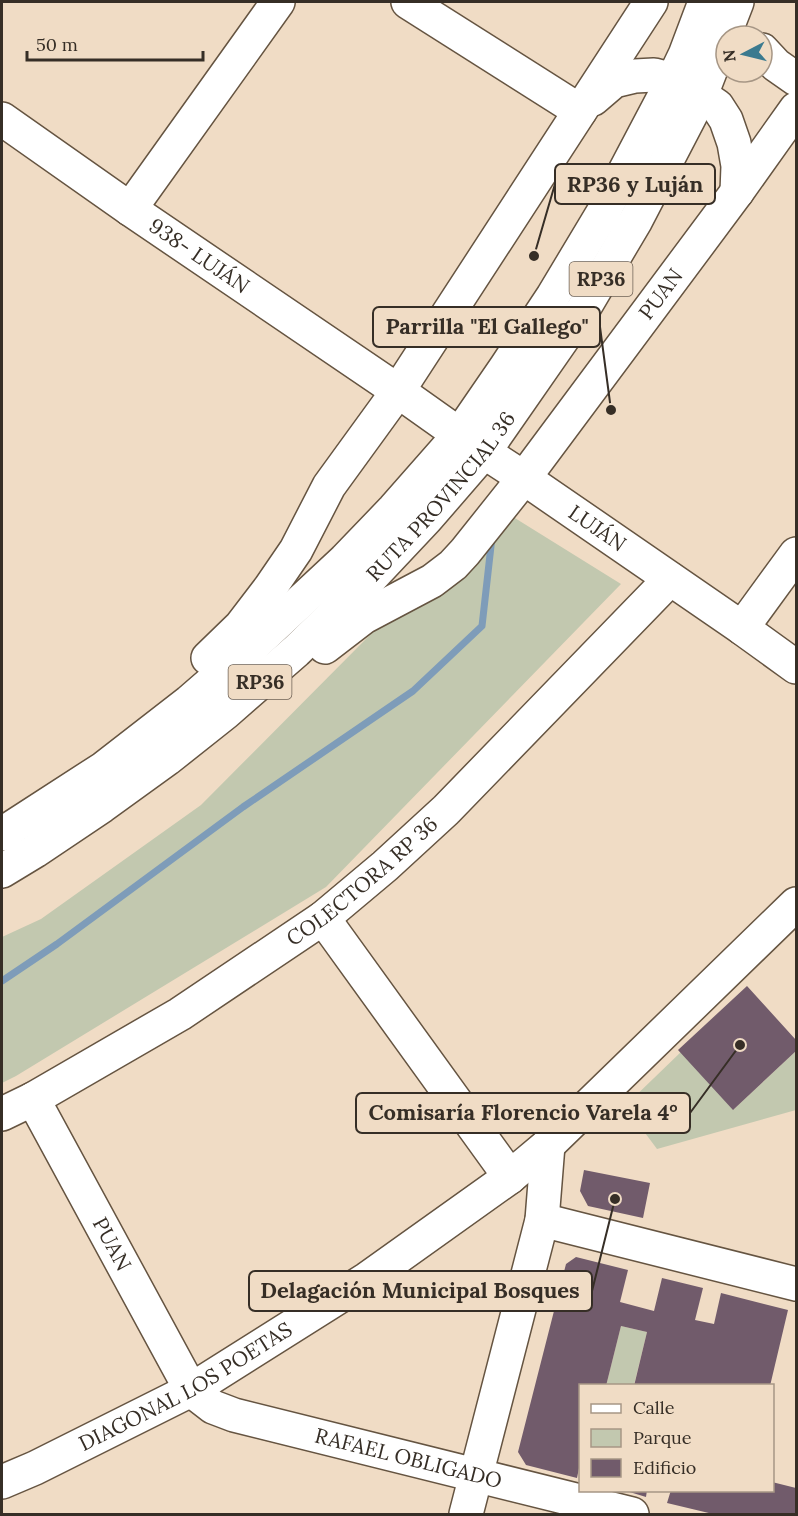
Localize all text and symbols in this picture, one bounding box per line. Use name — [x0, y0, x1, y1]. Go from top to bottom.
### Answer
scale bar — [27, 24, 202, 62]
north arrow — [714, 24, 774, 84]
text: 50 m — [36, 33, 78, 56]
text: N — [718, 48, 740, 63]
callout: RP36 y Luján — [555, 164, 715, 204]
text: RP36 y Luján — [567, 170, 703, 198]
street label: 938- LUJÁN — [144, 212, 255, 299]
road number: RP36 — [570, 262, 632, 296]
street label: PUAN — [633, 263, 688, 325]
callout: Parrilla "El Gallego" — [373, 307, 600, 347]
text: Parrilla "El Gallego" — [385, 312, 589, 340]
street label: RUTA PROVINCIAL 36 — [360, 406, 521, 587]
street label: LUJÁN — [563, 499, 632, 557]
road number: RP36 — [228, 665, 292, 699]
street label: COLECTORA RP 36 — [281, 810, 443, 952]
callout: Comisaría Florencio Varela 4° — [356, 1093, 690, 1133]
text: Comisaría Florencio Varela 4° — [368, 1098, 678, 1126]
street label: PUAN — [87, 1212, 138, 1275]
callout: Delagación Municipal Bosques — [249, 1271, 592, 1311]
text: Delagación Municipal Bosques — [260, 1276, 580, 1304]
street label: DIAGONAL LOS POETAS — [74, 1316, 297, 1457]
legend — [579, 1384, 774, 1492]
text: Calle — [633, 1396, 675, 1419]
street label: RAFAEL OBLIGADO — [312, 1422, 505, 1494]
text: Parque — [633, 1426, 692, 1449]
text: Edificio — [633, 1456, 696, 1479]

